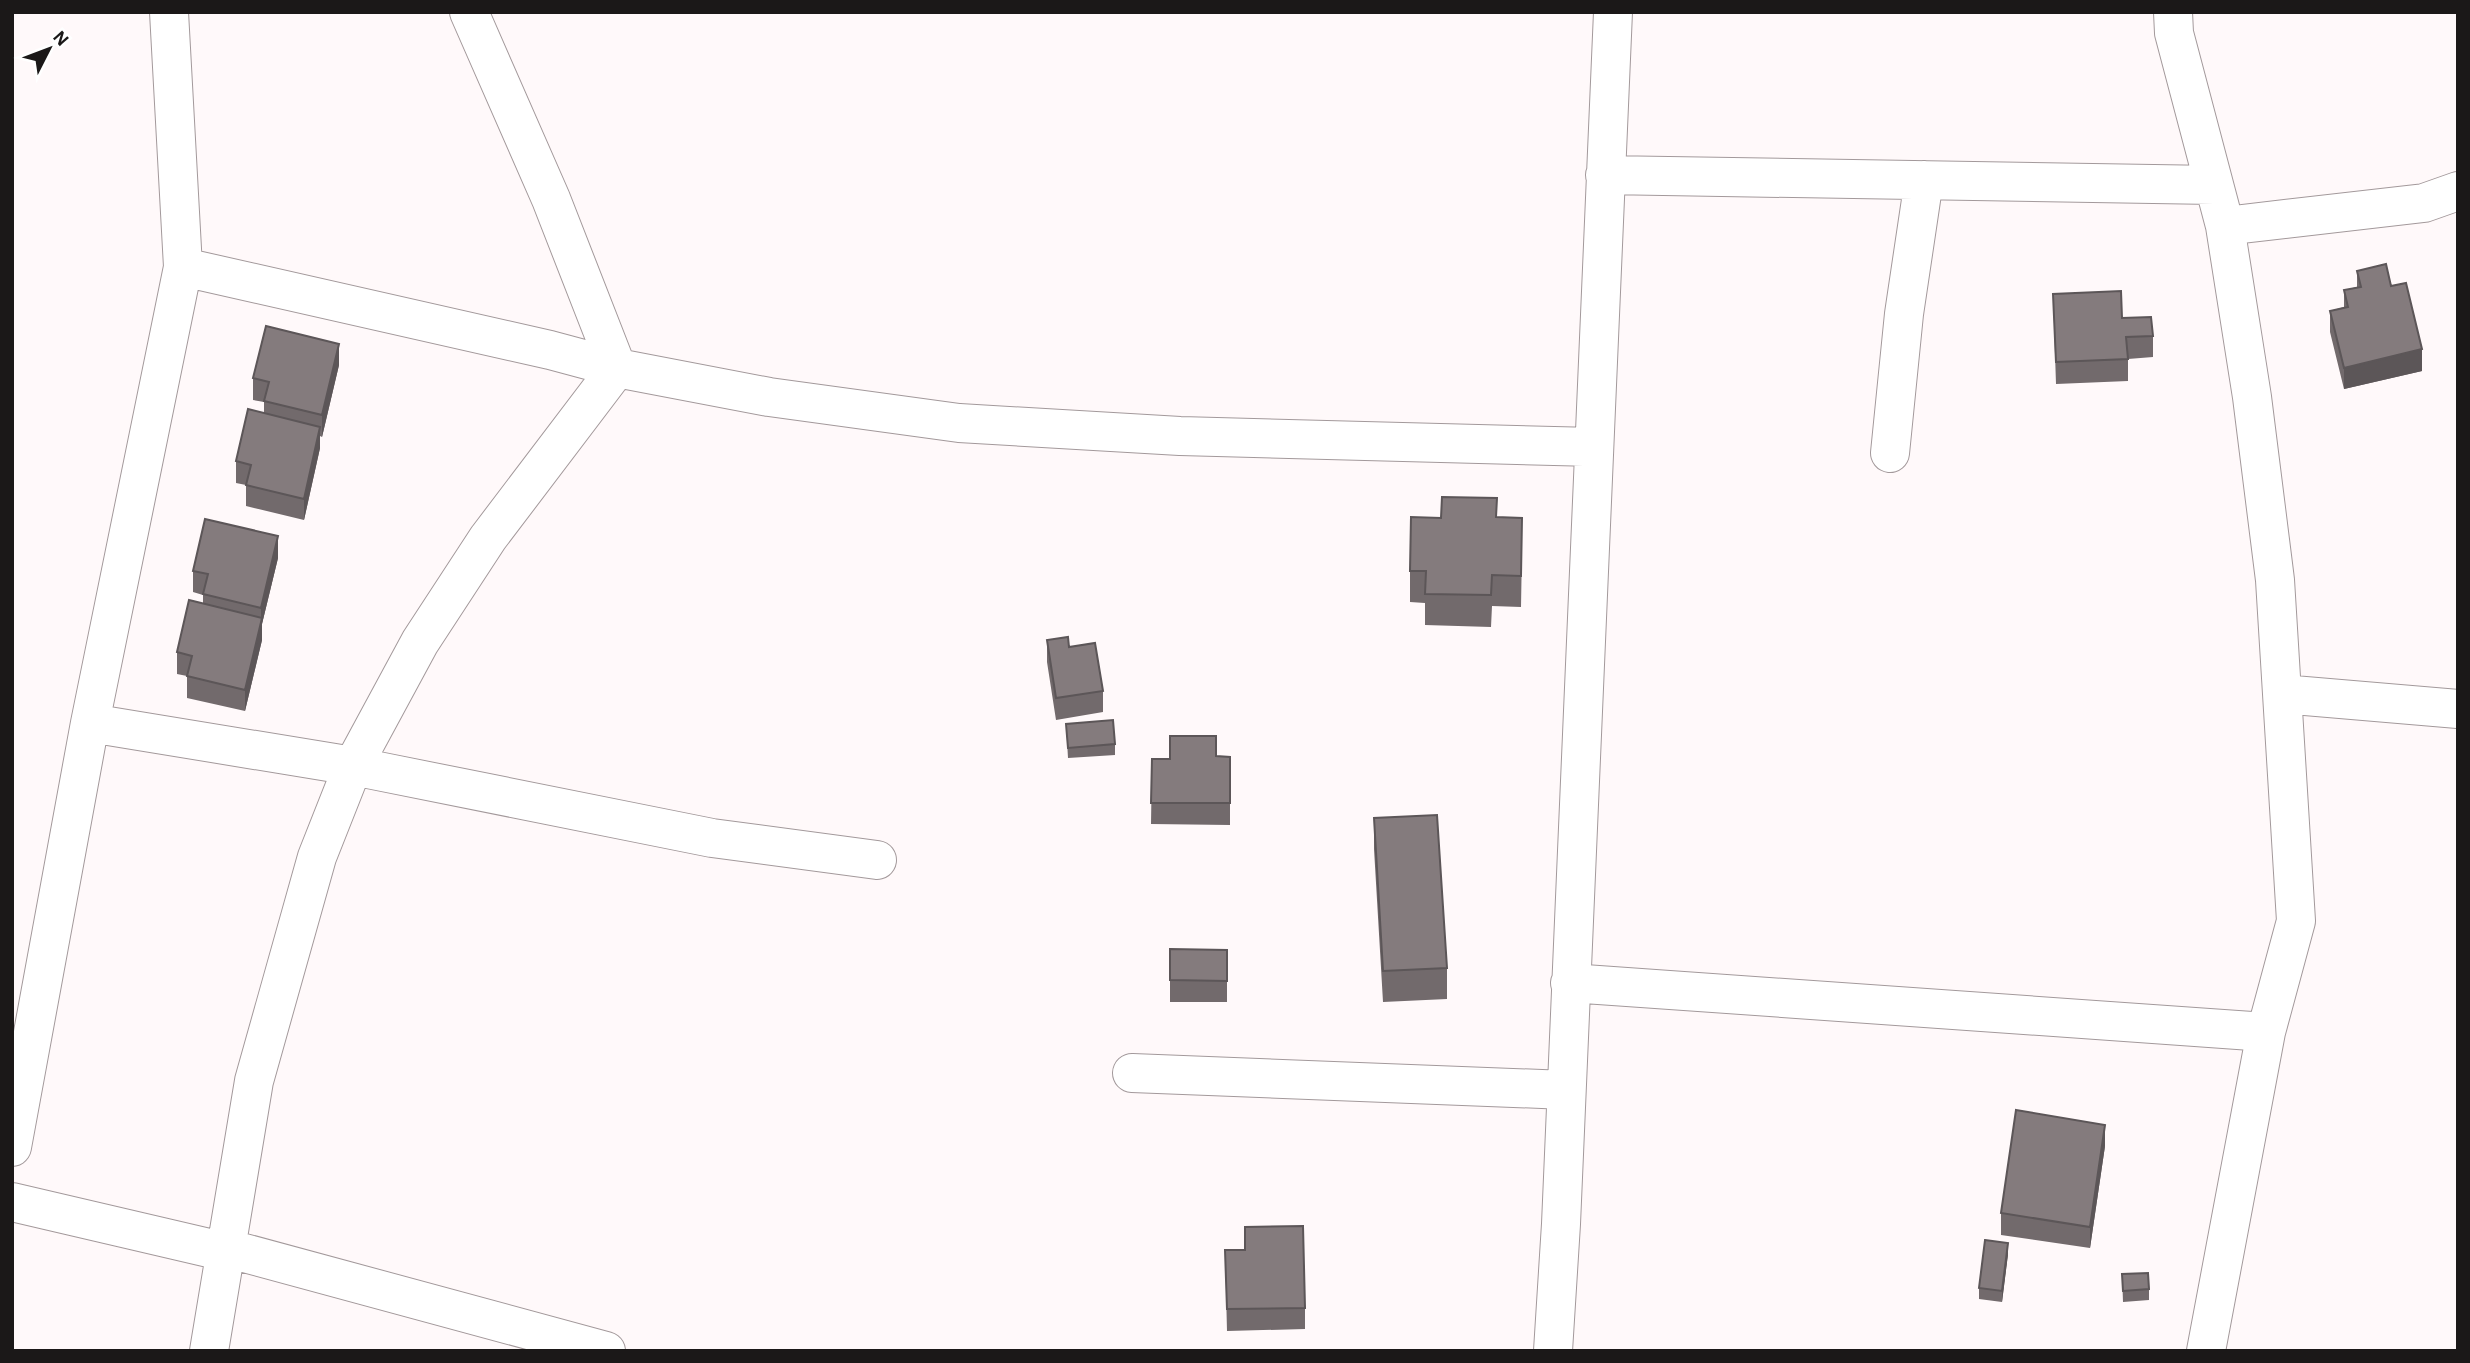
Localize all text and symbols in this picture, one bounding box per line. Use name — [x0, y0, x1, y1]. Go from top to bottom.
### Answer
north arrow — [14, 14, 84, 84]
text: N — [49, 27, 72, 50]

